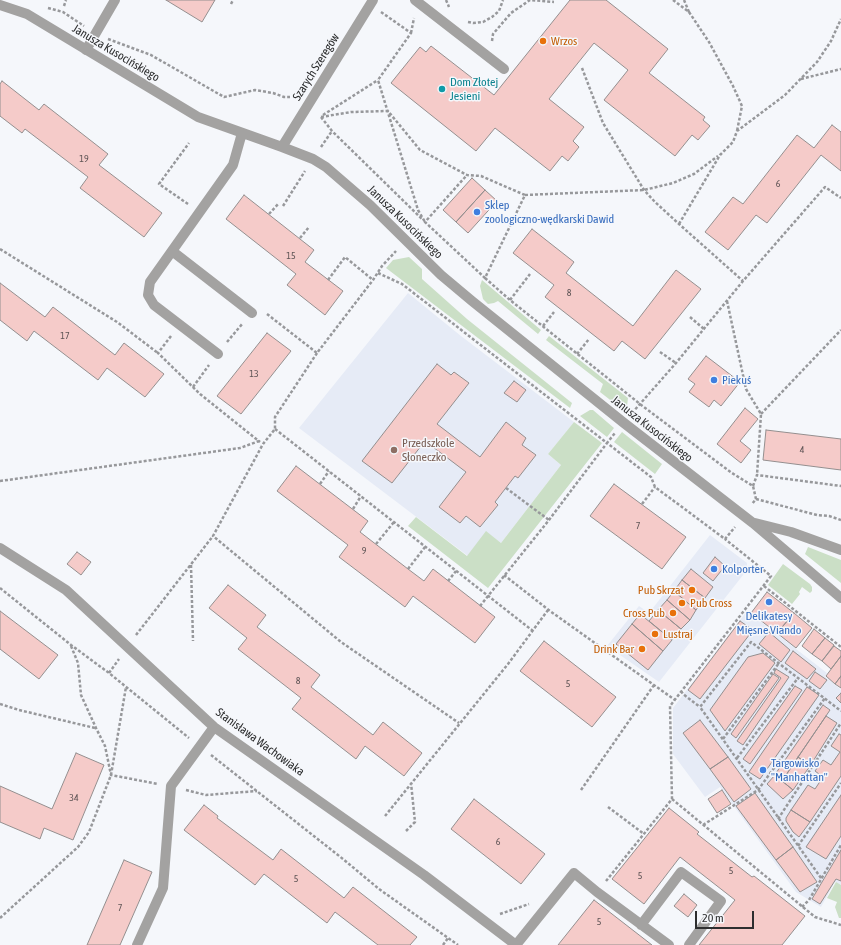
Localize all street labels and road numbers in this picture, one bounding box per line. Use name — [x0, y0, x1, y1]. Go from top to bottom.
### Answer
street label: Janusza Kusocińskiego — [70, 21, 162, 85]
street label: Szarych Szeregów — [290, 31, 342, 103]
street label: Janusza Kusocińskiego — [364, 182, 446, 262]
street label: Janusza Kusocińskiego — [608, 393, 696, 465]
street label: Stanisława Wachowiaka — [213, 705, 307, 779]

